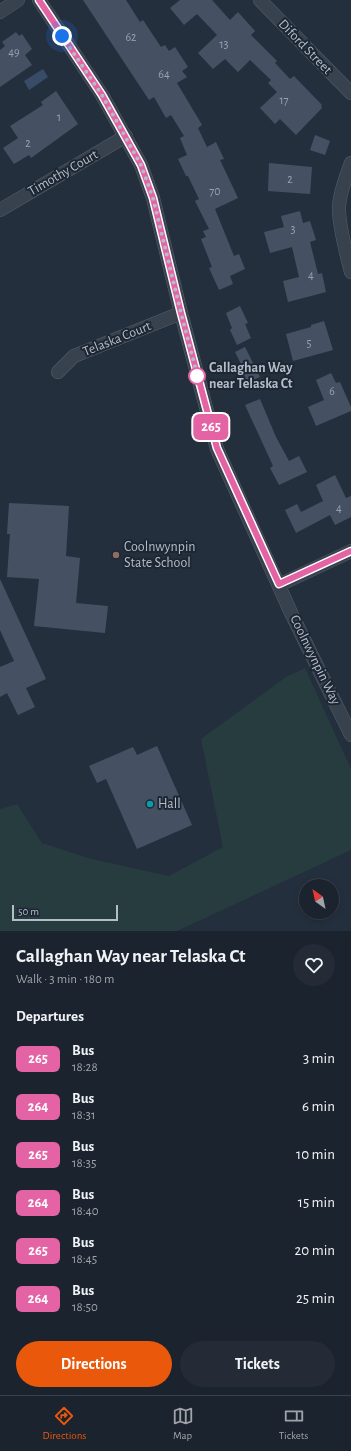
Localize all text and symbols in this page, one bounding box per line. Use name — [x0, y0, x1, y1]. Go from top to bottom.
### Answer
street label: Diford Street — [276, 17, 335, 77]
your location — [52, 26, 72, 46]
house number: 62 — [125, 31, 137, 43]
house number: 13 — [219, 38, 229, 50]
house number: 49 — [8, 46, 20, 58]
house number: 64 — [158, 68, 170, 80]
house number: 17 — [279, 94, 289, 106]
house number: 1 — [57, 111, 61, 123]
house number: 2 — [25, 137, 31, 149]
street label: Timothy Court — [26, 147, 101, 199]
house number: 2 — [287, 173, 293, 185]
house number: 70 — [209, 185, 221, 197]
house number: 3 — [291, 223, 296, 235]
house number: 4 — [308, 269, 314, 281]
street label: Telaska Court — [81, 319, 154, 359]
house number: 5 — [306, 337, 312, 349]
place label: Callaghan Way near Telaska Ct — [209, 361, 293, 391]
marker: Callaghan Way near Telaska Ct — [188, 367, 206, 385]
house number: 6 — [329, 385, 335, 397]
line badge: 265 — [188, 414, 234, 440]
text: 265 — [201, 420, 221, 434]
house number: 4 — [336, 502, 342, 514]
place label: Coolnwynpin State School — [124, 540, 196, 570]
marker: Coolnwynpin State School — [111, 550, 121, 560]
street label: Coolnwynpin Way — [287, 613, 343, 707]
place label: Hall — [158, 797, 181, 811]
marker: Hall — [145, 799, 155, 809]
north arrow — [299, 879, 339, 919]
map controls — [299, 879, 339, 919]
scale bar — [12, 903, 118, 922]
text: 50 m — [18, 906, 39, 917]
button: heart — [293, 944, 335, 986]
text: Callaghan Way near Telaska Ct — [16, 947, 245, 966]
text: Walk · 3 min · 180 m — [16, 973, 114, 986]
text: Departures — [16, 1009, 84, 1024]
text: Bus — [72, 1043, 94, 1058]
text: 3 min — [303, 1051, 335, 1066]
text: 265 — [28, 1052, 48, 1066]
text: 18:28 — [72, 1061, 98, 1074]
text: Bus — [72, 1091, 94, 1106]
text: 6 min — [302, 1099, 335, 1114]
text: 264 — [28, 1100, 48, 1114]
text: 18:31 — [72, 1109, 95, 1122]
text: Bus — [72, 1139, 94, 1154]
text: 10 min — [296, 1147, 335, 1162]
text: 265 — [28, 1148, 48, 1162]
text: 18:35 — [72, 1157, 96, 1170]
text: Bus — [72, 1187, 94, 1202]
text: 15 min — [298, 1195, 335, 1210]
text: 264 — [28, 1196, 48, 1210]
text: 18:40 — [72, 1205, 99, 1218]
text: Bus — [72, 1235, 94, 1250]
text: 20 min — [294, 1243, 335, 1258]
text: 265 — [28, 1244, 48, 1258]
text: 18:45 — [72, 1253, 97, 1266]
text: Bus — [72, 1283, 94, 1298]
text: 25 min — [296, 1291, 335, 1306]
text: 264 — [28, 1292, 48, 1306]
text: 18:50 — [72, 1301, 98, 1314]
button: Directions — [16, 1341, 172, 1387]
button: Tickets — [180, 1341, 335, 1387]
tab: Directions — [43, 1405, 86, 1442]
tab: Map — [172, 1405, 194, 1442]
tab: Tickets — [279, 1405, 308, 1442]

